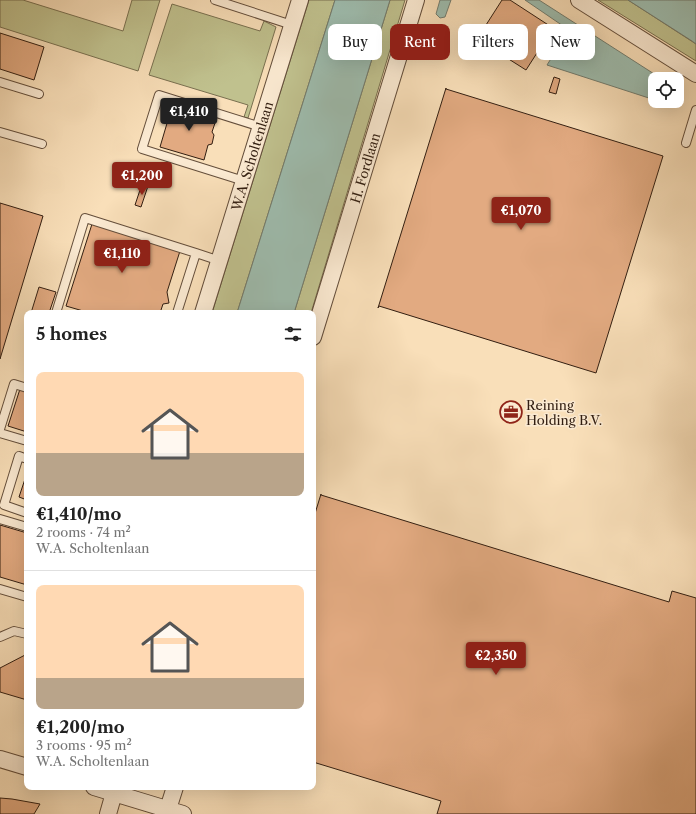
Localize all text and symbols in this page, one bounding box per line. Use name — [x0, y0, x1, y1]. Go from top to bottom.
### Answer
chip: Buy — [328, 24, 382, 60]
chip: Rent — [390, 24, 450, 60]
chip: Filters — [458, 24, 528, 60]
chip: New — [536, 24, 595, 60]
map controls — [648, 72, 684, 108]
button: locate — [648, 72, 684, 108]
pin: €1,410 — [156, 98, 222, 132]
street label: W.A. Scholtenlaan — [227, 99, 276, 214]
text: €1,410 — [169, 103, 209, 119]
street label: H. Fordlaan — [347, 131, 383, 205]
pin: €1,200 — [109, 162, 175, 196]
text: €1,200 — [121, 167, 163, 183]
pin: €1,070 — [488, 197, 554, 231]
text: €1,070 — [501, 202, 541, 218]
pin: €1,110 — [89, 240, 155, 274]
text: €1,110 — [103, 245, 141, 261]
icon: filters — [282, 323, 304, 345]
text: 5 homes — [36, 324, 107, 344]
place label: Reining Holding B.V. — [526, 397, 602, 428]
icon: home — [134, 398, 206, 470]
office icon: Reining Holding B.V. — [498, 399, 524, 425]
text: €1,410/mo — [36, 504, 121, 524]
text: 2 rooms · 74 m² — [36, 524, 131, 540]
text: W.A. Scholtenlaan — [36, 540, 149, 556]
icon: home — [134, 611, 206, 683]
pin: €2,350 — [463, 642, 529, 676]
text: €2,350 — [475, 647, 517, 663]
text: €1,200/mo — [36, 717, 125, 737]
text: 3 rooms · 95 m² — [36, 737, 132, 753]
text: W.A. Scholtenlaan — [36, 753, 149, 769]

